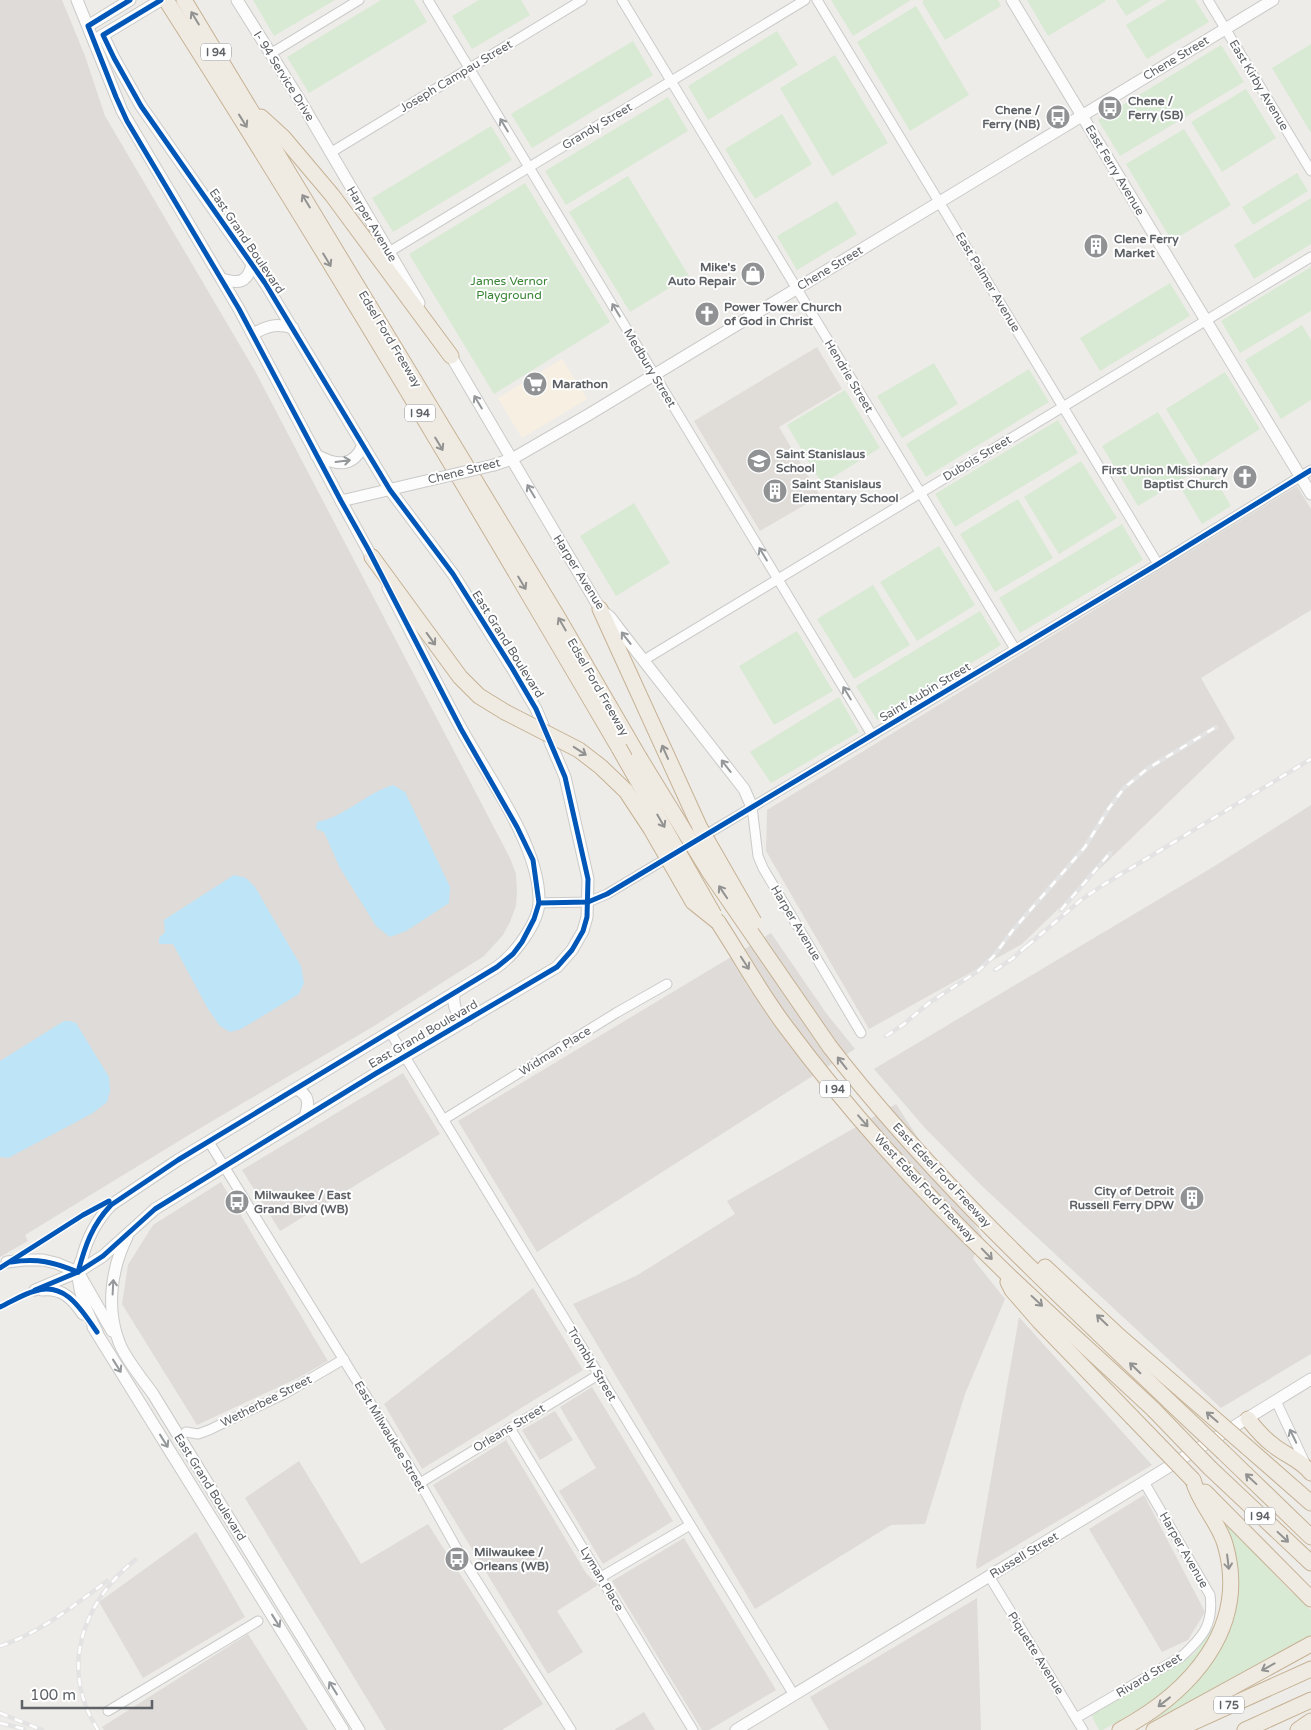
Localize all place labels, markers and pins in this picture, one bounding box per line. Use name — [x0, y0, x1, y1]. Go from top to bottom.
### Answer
place label: Chene / Ferry (SB) — [1128, 94, 1184, 123]
bus stop icon: Chene / Ferry (SB) — [1097, 95, 1123, 121]
place label: Chene / Ferry (NB) — [982, 103, 1040, 132]
bus stop icon: Chene / Ferry (NB) — [1045, 104, 1071, 130]
place label: Clene Ferry Market — [1114, 232, 1179, 260]
building icon: Clene Ferry Market — [1083, 233, 1109, 259]
place label: Mike's Auto Repair — [668, 260, 736, 289]
shop icon: Mike's Auto Repair — [740, 261, 766, 287]
place label: Power Tower Church of God in Christ — [724, 300, 842, 328]
church icon: Power Tower Church of God in Christ — [694, 301, 720, 327]
supermarket icon: Marathon — [522, 371, 548, 397]
place label: Marathon — [552, 377, 608, 391]
place label: Saint Stanislaus School — [776, 447, 865, 475]
school or university icon: Saint Stanislaus School — [746, 448, 772, 474]
place label: First Union Missionary Baptist Church — [1102, 463, 1229, 492]
church icon: First Union Missionary Baptist Church — [1232, 464, 1258, 490]
place label: Saint Stanislaus Elementary School — [792, 477, 899, 506]
building icon: Saint Stanislaus Elementary School — [762, 478, 788, 504]
place label: City of Detroit Russell Ferry DPW — [1069, 1184, 1175, 1213]
building icon: City of Detroit Russell Ferry DPW — [1179, 1185, 1205, 1211]
place label: Milwaukee / East Grand Blvd (WB) — [254, 1188, 351, 1216]
bus stop icon: Milwaukee / East Grand Blvd (WB) — [224, 1189, 250, 1215]
place label: Milwaukee / Orleans (WB) — [474, 1545, 549, 1573]
bus stop icon: Milwaukee / Orleans (WB) — [444, 1546, 470, 1572]

